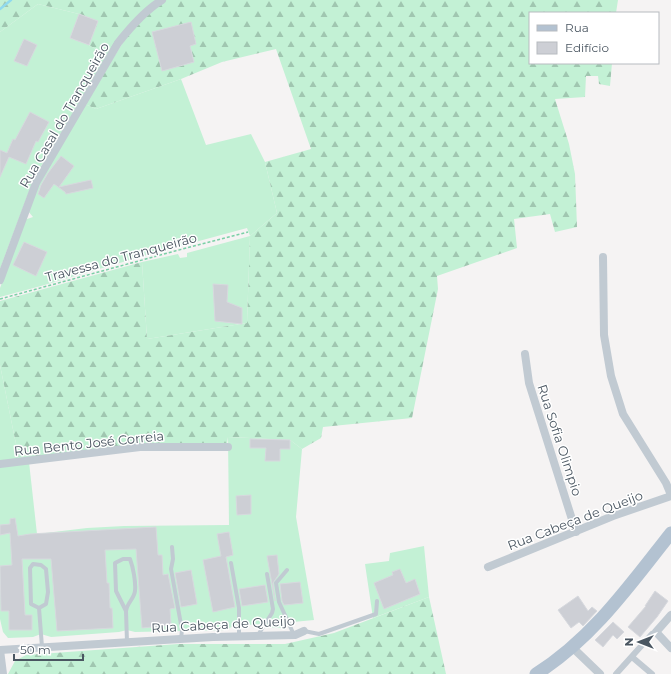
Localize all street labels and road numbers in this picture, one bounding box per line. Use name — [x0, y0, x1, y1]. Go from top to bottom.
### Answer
street label: Rua Casal do Tranqueirão — [16, 39, 112, 191]
street label: Travessa do Tranqueirão — [43, 229, 199, 285]
street label: Rua Sofia Olimpio — [534, 382, 586, 498]
street label: Rua Bento José Correia — [13, 427, 165, 459]
street label: Rua Cabeça de Queijo — [505, 487, 645, 553]
street label: Rua Cabeça de Queijo — [151, 612, 295, 636]

